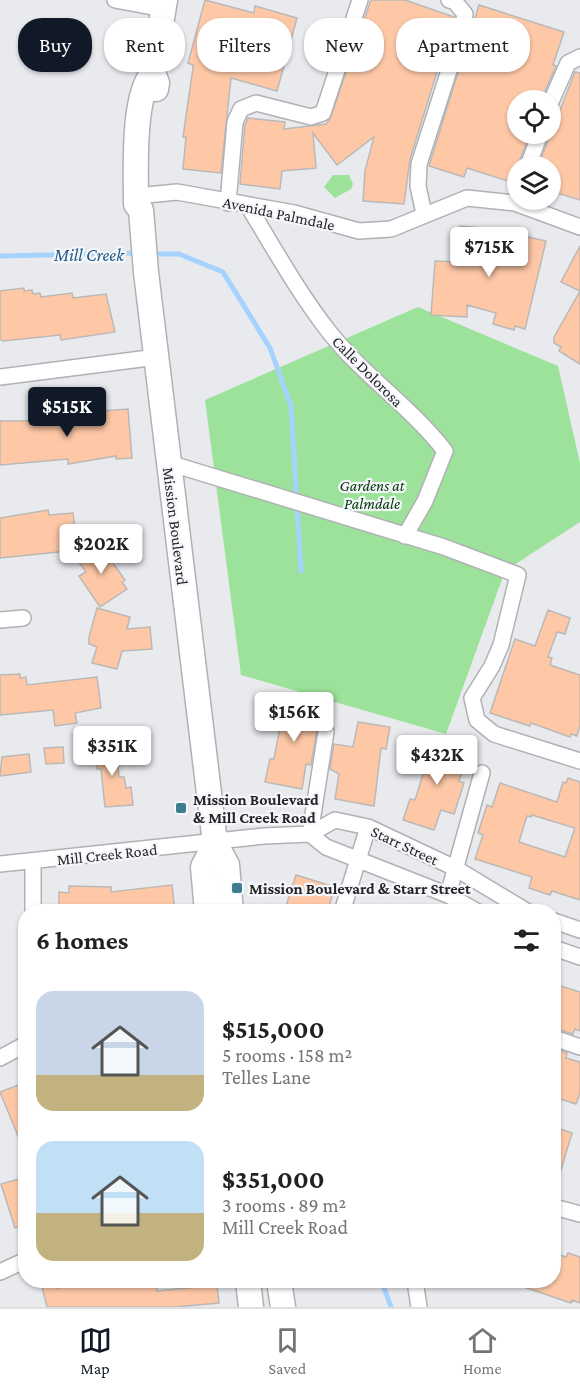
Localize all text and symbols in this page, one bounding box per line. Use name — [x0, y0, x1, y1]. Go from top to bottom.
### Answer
chip: Buy — [18, 18, 92, 72]
chip: Rent — [104, 18, 185, 72]
chip: Filters — [197, 18, 292, 72]
chip: New — [304, 18, 384, 72]
chip: Apartment — [396, 18, 530, 72]
map controls — [507, 90, 561, 210]
button: locate — [507, 90, 561, 144]
button: layers — [507, 156, 561, 210]
street label: Avenida Palmdale — [221, 193, 336, 234]
pin: $715K — [447, 227, 531, 278]
text: $715K — [464, 235, 514, 257]
water label: Mill Creek — [53, 245, 125, 265]
street label: Calle Dolorosa — [329, 332, 407, 411]
pin: $515K — [25, 387, 109, 438]
text: $515K — [42, 395, 92, 417]
street label: Mission Boulevard — [160, 466, 191, 587]
park label: Gardens at Palmdale — [340, 477, 405, 512]
pin: $202K — [59, 524, 143, 575]
text: $202K — [73, 532, 129, 554]
pin: $156K — [252, 692, 336, 743]
text: $156K — [269, 700, 319, 722]
pin: $351K — [70, 726, 154, 777]
text: $351K — [87, 734, 137, 756]
pin: $432K — [395, 735, 479, 786]
text: $432K — [410, 743, 464, 765]
place label: Mission Boulevard & Mill Creek Road — [193, 791, 319, 826]
marker: Mission Boulevard & Mill Creek Road — [174, 801, 188, 815]
street label: Starr Street — [369, 823, 442, 869]
street label: Mill Creek Road — [56, 841, 159, 868]
place label: Mission Boulevard & Starr Street — [249, 880, 471, 897]
marker: Mission Boulevard & Starr Street — [230, 881, 244, 895]
icon: filters — [510, 924, 543, 957]
text: 6 homes — [36, 926, 128, 955]
icon: home — [84, 1015, 156, 1087]
text: $515,000 — [222, 1015, 324, 1044]
text: 5 rooms · 158 m² — [222, 1044, 352, 1066]
text: Telles Lane — [222, 1066, 311, 1088]
icon: home — [84, 1165, 156, 1237]
text: $351,000 — [222, 1165, 325, 1194]
text: 3 rooms · 89 m² — [222, 1194, 346, 1216]
text: Mill Creek Road — [222, 1216, 348, 1238]
tab: Map — [79, 1324, 112, 1377]
tab: Saved — [269, 1324, 306, 1377]
tab: Home — [463, 1324, 501, 1377]

